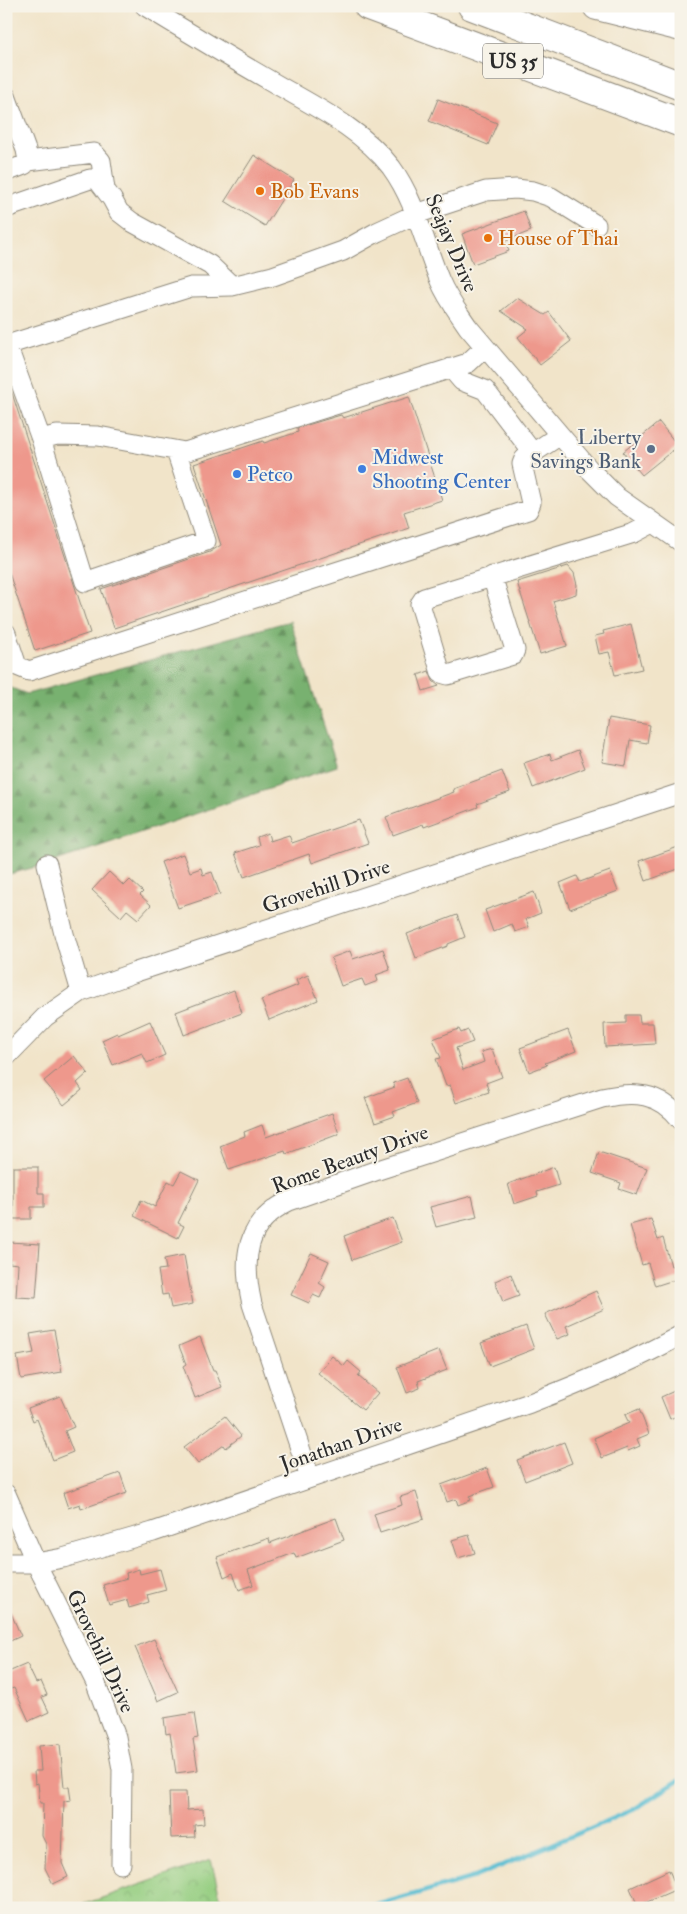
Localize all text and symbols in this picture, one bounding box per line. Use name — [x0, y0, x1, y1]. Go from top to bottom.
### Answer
road number: US 35 — [483, 44, 543, 78]
place label: Bob Evans — [270, 178, 359, 205]
marker: Bob Evans — [254, 185, 266, 197]
street label: Seajay Drive — [419, 190, 484, 297]
place label: House of Thai — [498, 225, 619, 252]
marker: House of Thai — [482, 232, 494, 244]
place label: Liberty Savings Bank — [530, 424, 642, 475]
marker: Liberty Savings Bank — [645, 443, 657, 455]
place label: Midwest Shooting Center — [372, 444, 511, 495]
place label: Petco — [247, 461, 293, 488]
marker: Midwest Shooting Center — [356, 463, 368, 475]
marker: Petco — [231, 468, 243, 480]
street label: Grovehill Drive — [259, 853, 394, 920]
street label: Rome Beauty Drive — [268, 1119, 432, 1200]
street label: Jonathan Drive — [276, 1411, 406, 1478]
street label: Grovehill Drive — [60, 1585, 141, 1717]

